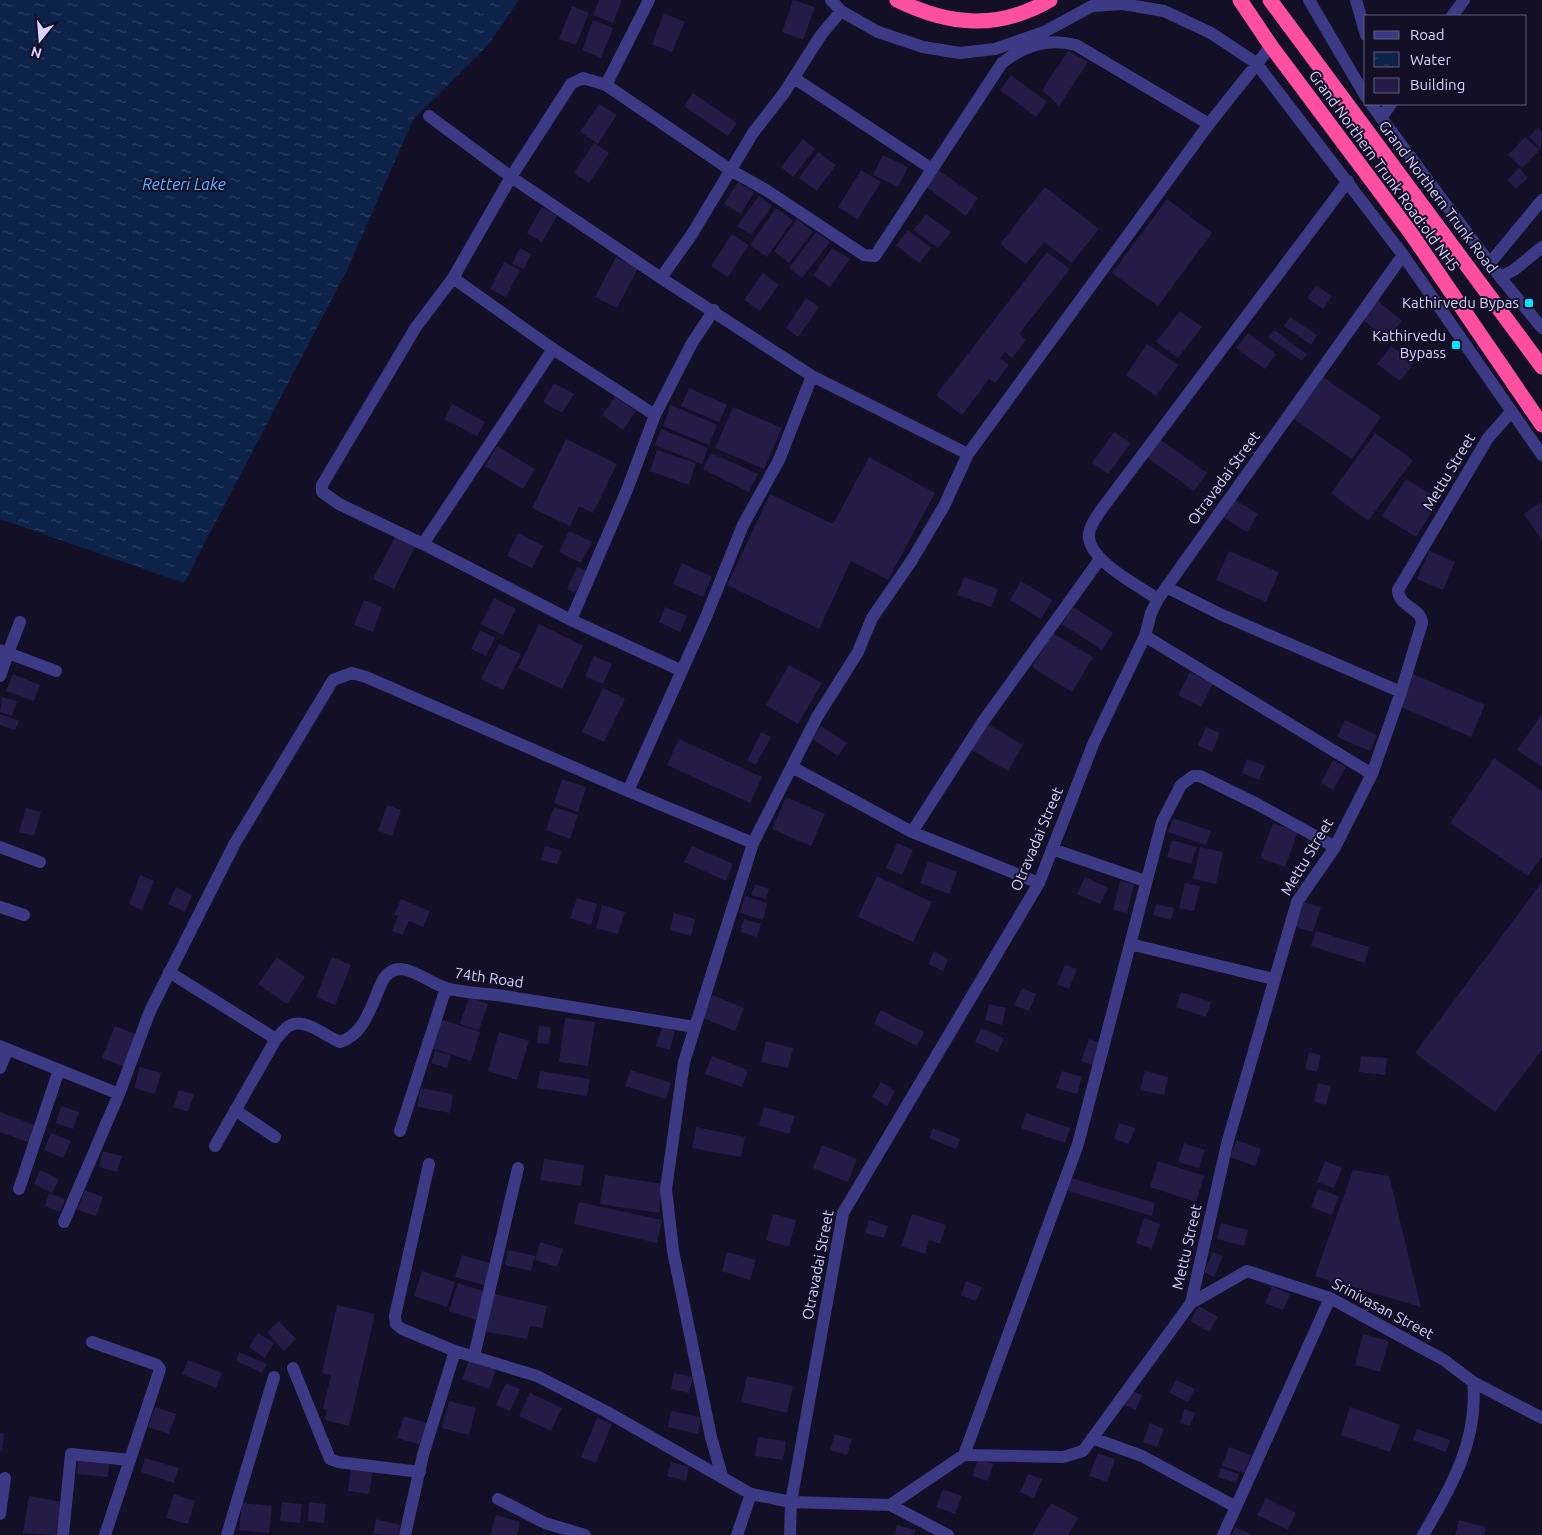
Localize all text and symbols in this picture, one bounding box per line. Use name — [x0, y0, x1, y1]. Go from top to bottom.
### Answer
north arrow — [15, 15, 65, 65]
legend — [1364, 15, 1527, 105]
text: Road — [1410, 26, 1445, 43]
text: N — [29, 43, 44, 62]
text: Water — [1410, 51, 1451, 68]
street label: Grand Northern Trunk Road:old NH5 — [1305, 67, 1463, 275]
text: Building — [1410, 76, 1465, 93]
street label: Grand Northern Trunk Road — [1375, 117, 1501, 277]
water label: Retteri Lake — [142, 175, 226, 193]
place label: Kathirvedu Bypas — [1402, 294, 1519, 311]
marker: Kathirvedu Bypas — [1523, 297, 1535, 309]
place label: Kathirvedu Bypass — [1372, 327, 1446, 361]
marker: Kathirvedu Bypass — [1450, 339, 1462, 351]
street label: Otravadai Street — [1184, 428, 1263, 528]
street label: Mettu Street — [1419, 430, 1478, 513]
street label: Otravadai Street — [1007, 784, 1066, 893]
street label: Mettu Street — [1277, 815, 1336, 898]
street label: 74th Road — [454, 964, 525, 991]
street label: Mettu Street — [1168, 1203, 1205, 1291]
street label: Otravadai Street — [799, 1209, 836, 1321]
street label: Srinivasan Street — [1330, 1275, 1437, 1343]

